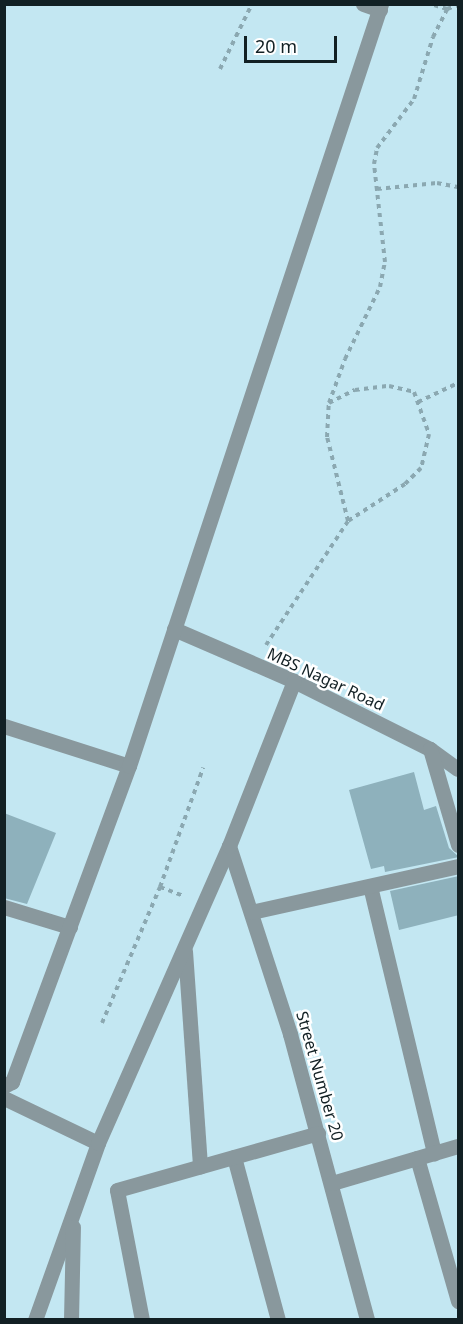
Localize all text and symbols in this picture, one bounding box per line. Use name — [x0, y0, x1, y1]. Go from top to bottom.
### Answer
scale bar — [247, 24, 340, 62]
text: 20 m — [255, 34, 297, 58]
street label: MBS Nagar Road — [264, 643, 388, 715]
street label: Street Number 20 — [292, 1009, 348, 1143]

